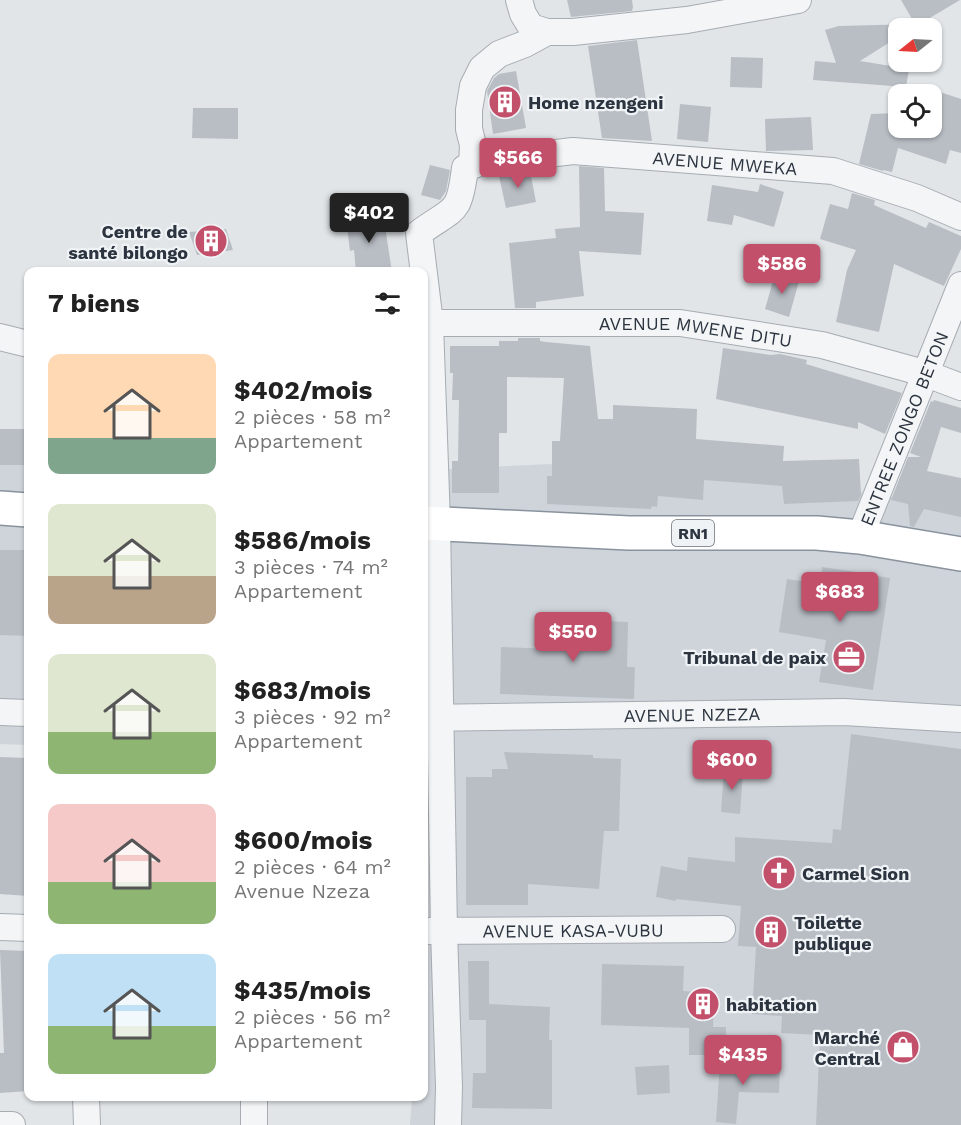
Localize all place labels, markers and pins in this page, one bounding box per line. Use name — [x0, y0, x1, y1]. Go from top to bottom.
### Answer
building icon: Home nzengeni — [487, 84, 523, 120]
place label: Home nzengeni — [528, 92, 663, 113]
pin: $566 — [482, 138, 554, 189]
pin: $402 — [333, 193, 405, 244]
place label: Centre de santé bilongo — [68, 221, 188, 263]
building icon: Centre de santé bilongo — [193, 223, 229, 259]
pin: $586 — [746, 244, 818, 295]
pin: $683 — [804, 572, 876, 623]
pin: $550 — [537, 612, 609, 663]
office icon: Tribunal de paix — [831, 639, 867, 675]
place label: Tribunal de paix — [683, 647, 826, 668]
pin: $600 — [696, 740, 768, 791]
church icon: Carmel Sion — [761, 855, 797, 891]
place label: Carmel Sion — [802, 863, 909, 884]
place label: Toilette publique — [794, 912, 872, 954]
building icon: Toilette publique — [753, 914, 789, 950]
building icon: habitation — [685, 986, 721, 1022]
place label: habitation — [726, 994, 817, 1015]
place label: Marché Central — [814, 1027, 880, 1069]
shop icon: Marché Central — [885, 1029, 921, 1065]
pin: $435 — [707, 1035, 779, 1086]

